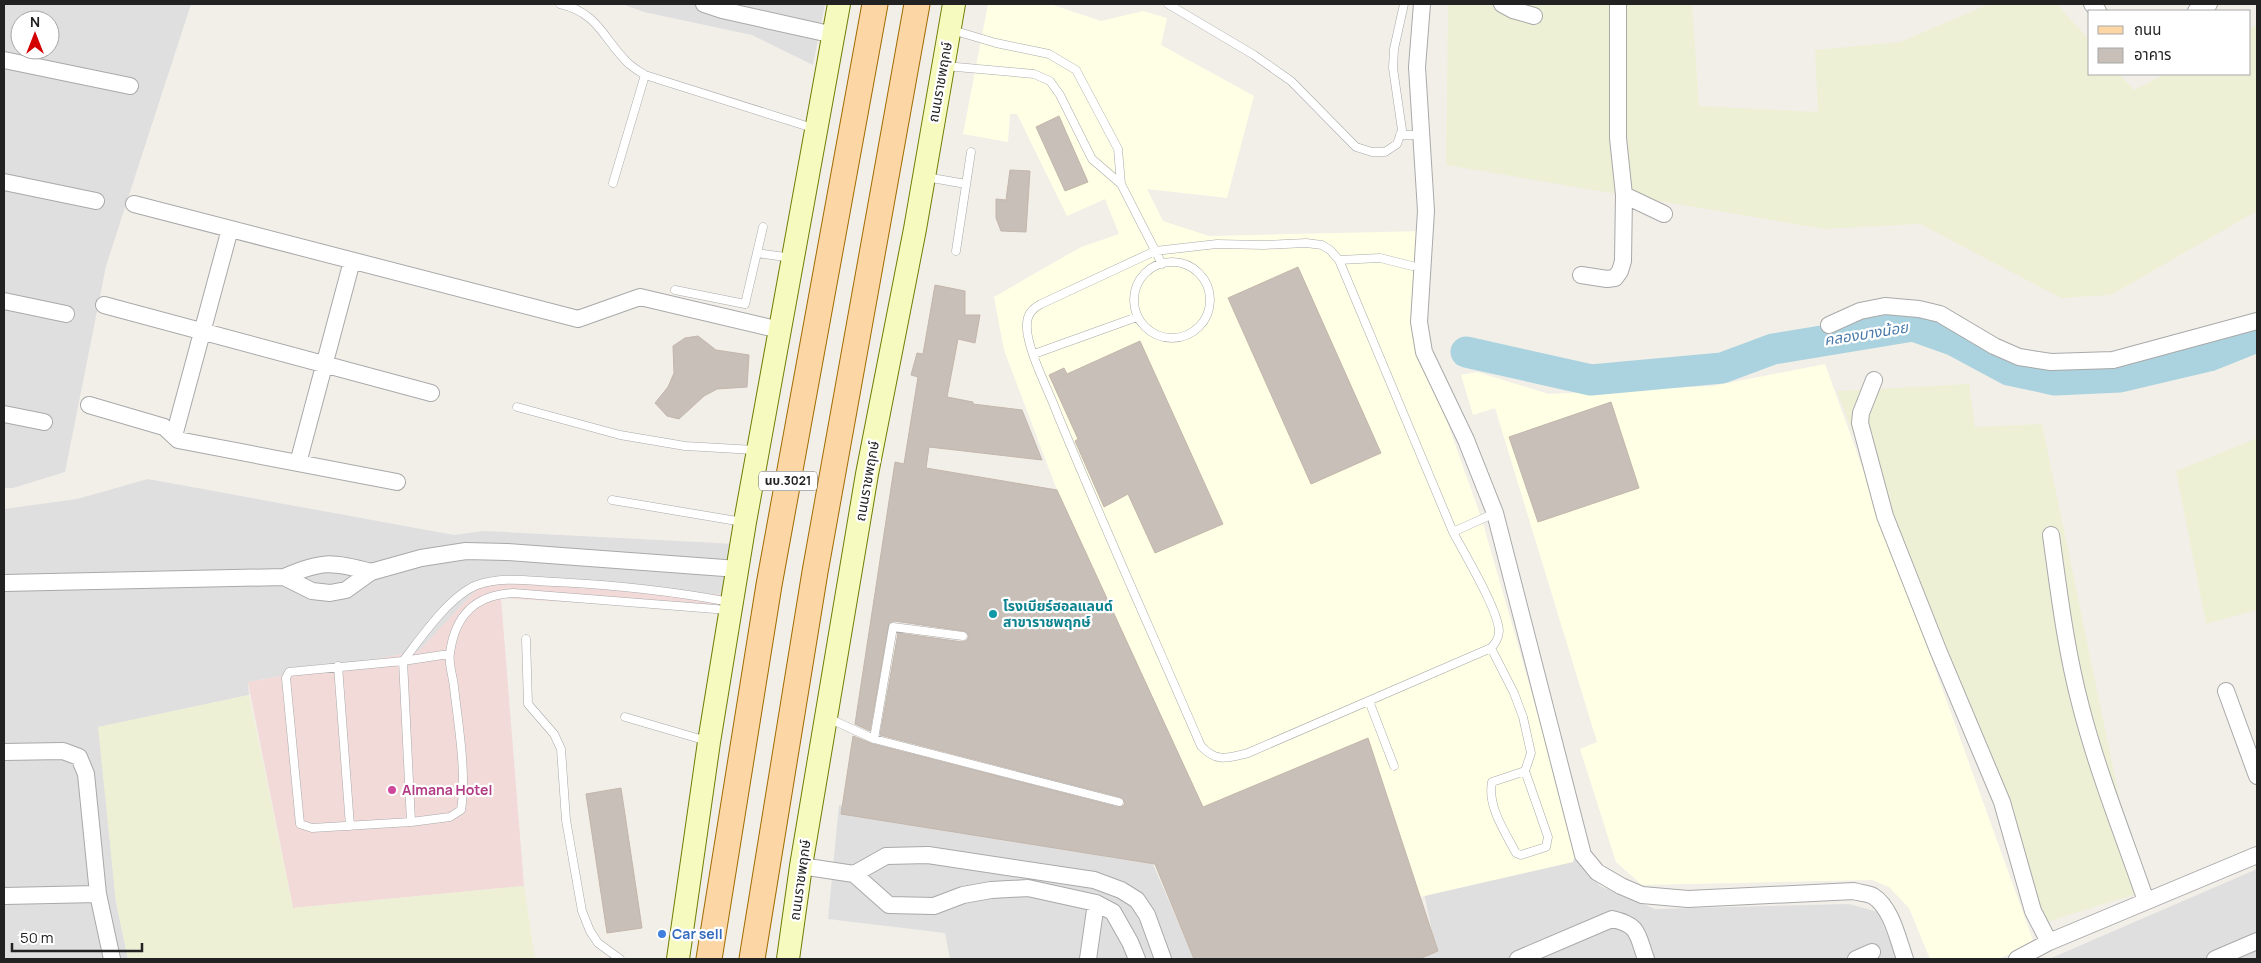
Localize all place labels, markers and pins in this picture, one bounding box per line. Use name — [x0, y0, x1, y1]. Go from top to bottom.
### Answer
place label: โรงเบียร์ฮอลแลนด์ สาขาราชพฤกษ์ — [1003, 596, 1113, 631]
marker: โรงเบียร์ฮอลแลนด์ สาขาราชพฤกษ์ — [987, 608, 999, 620]
place label: Almana Hotel — [402, 780, 492, 799]
marker: Almana Hotel — [386, 784, 398, 796]
place label: Car sell — [672, 924, 723, 943]
marker: Car sell — [656, 928, 668, 940]

